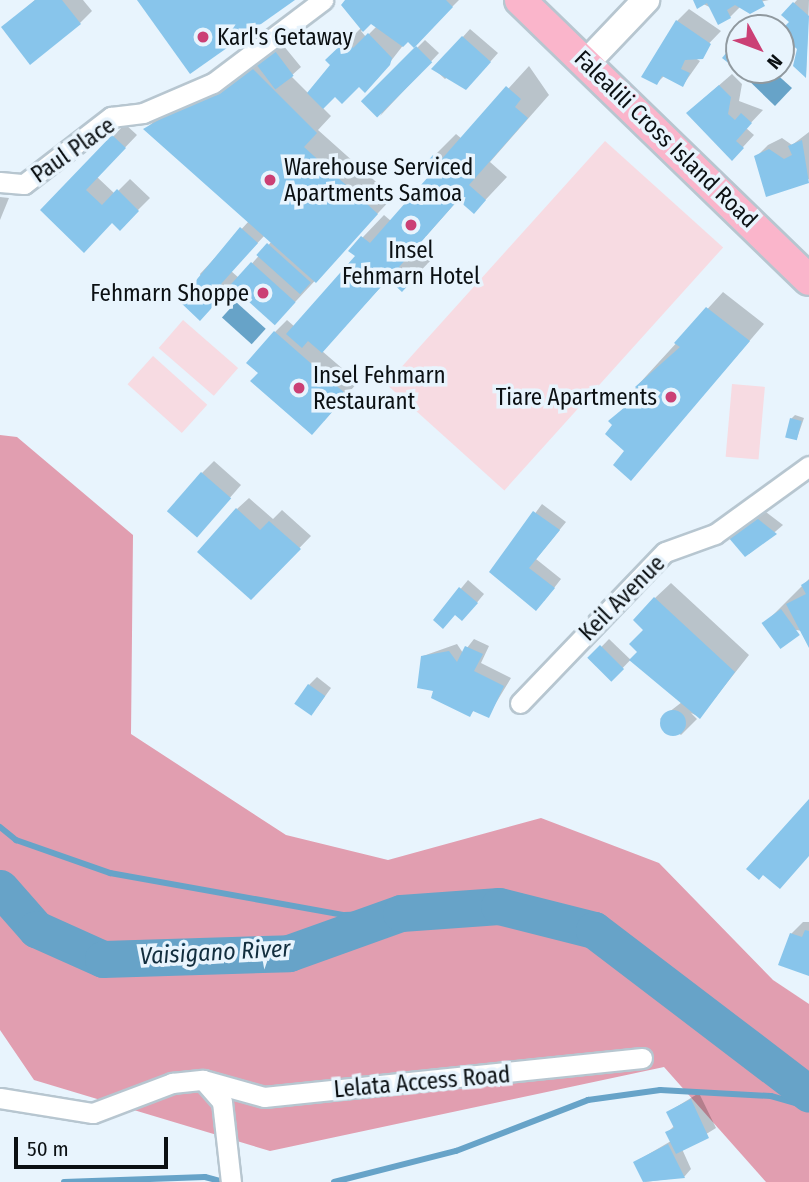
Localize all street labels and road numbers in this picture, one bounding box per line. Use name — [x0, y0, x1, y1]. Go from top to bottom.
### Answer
street label: Falealili Cross Island Road — [569, 45, 763, 233]
street label: Paul Place — [26, 111, 120, 189]
street label: Keil Avenue — [573, 549, 671, 647]
street label: Lelata Access Road — [333, 1061, 511, 1103]

